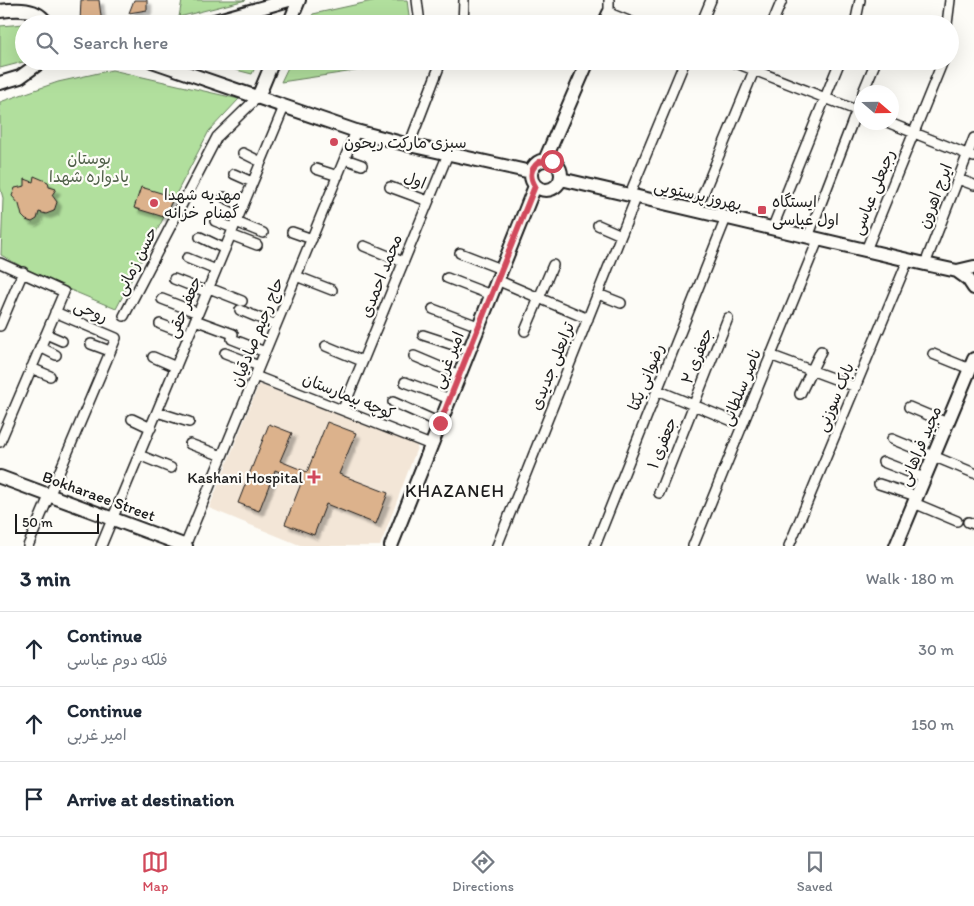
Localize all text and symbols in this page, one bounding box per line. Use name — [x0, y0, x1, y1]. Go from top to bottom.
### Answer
search box — [15, 15, 959, 70]
icon: search — [33, 29, 61, 57]
text: Search here — [73, 31, 168, 54]
north arrow — [854, 85, 899, 130]
place label: سبزی مارکت ریحون — [344, 133, 467, 153]
marker: سبزی مارکت ریحون — [328, 136, 340, 148]
street label: رجبعلی عباسی — [847, 147, 900, 238]
park label: بوستان یادواره شهدا — [49, 149, 129, 187]
route start — [541, 150, 564, 173]
street label: ایرج اهرون — [914, 161, 957, 232]
street label: اول — [401, 167, 429, 193]
street label: بهروز پرستویی — [652, 176, 744, 215]
place label: مهدیه شهدا گمنام خزانه — [164, 185, 241, 225]
place label: ایستگاه اول عباسی — [772, 192, 839, 230]
marker: مهدیه شهدا گمنام خزانه — [148, 197, 160, 209]
marker: ایستگاه اول عباسی — [756, 204, 768, 216]
street label: حسن زمانی — [111, 224, 162, 299]
street label: محمد احمدی — [356, 232, 406, 320]
street label: جعفر حقی — [163, 273, 206, 341]
street label: حاج رحیم صادقیان — [226, 275, 290, 391]
street label: روحی — [71, 295, 111, 328]
street label: ترابعلی جدیدی — [526, 319, 579, 413]
street label: جعفری ۲ — [677, 325, 717, 387]
street label: امیر غربی — [428, 329, 469, 392]
street label: رضوانی یکتا — [624, 341, 669, 414]
street label: ناصر سلطانی — [717, 345, 766, 429]
street label: بابک سوزنی — [812, 360, 859, 435]
street label: کوچه بیمارستان — [300, 369, 398, 424]
street label: مجید فراهانی — [895, 403, 946, 489]
route end — [429, 412, 452, 435]
street label: جعفری ۱ — [643, 414, 681, 472]
street label: Bokharaee Street — [40, 467, 158, 525]
place label: Kashani Hospital — [187, 468, 303, 487]
marker: Kashani Hospital — [307, 470, 321, 484]
district label: KHAZANEH — [405, 480, 505, 502]
scale bar — [15, 511, 99, 534]
text: 50 m — [22, 514, 53, 531]
text: 3 min — [20, 566, 70, 591]
text: Walk · 180 m — [866, 569, 954, 588]
text: Continue — [67, 624, 142, 647]
icon: ahead — [20, 635, 48, 663]
text: 30 m — [918, 640, 954, 659]
text: فلکه دوم عباسی — [67, 650, 168, 669]
text: Continue — [67, 699, 142, 722]
icon: ahead — [20, 710, 48, 738]
text: 150 m — [911, 715, 954, 734]
text: امیر غربی — [67, 725, 127, 744]
icon: arrive — [20, 785, 48, 813]
text: Arrive at destination — [67, 788, 234, 811]
tab: Map — [141, 848, 169, 895]
tab: Directions — [452, 848, 514, 895]
tab: Saved — [797, 848, 833, 895]

